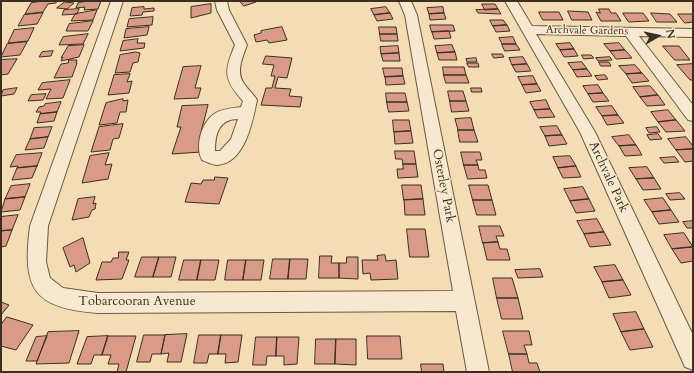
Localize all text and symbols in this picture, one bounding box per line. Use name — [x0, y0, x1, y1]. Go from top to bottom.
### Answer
north arrow — [638, 16, 678, 56]
street label: Archvale Gardens — [546, 24, 628, 38]
text: N — [662, 28, 678, 40]
street label: Archvale Park — [585, 139, 631, 215]
street label: Osterley Park — [428, 148, 458, 224]
street label: Tobarcooran Avenue — [78, 294, 196, 310]

